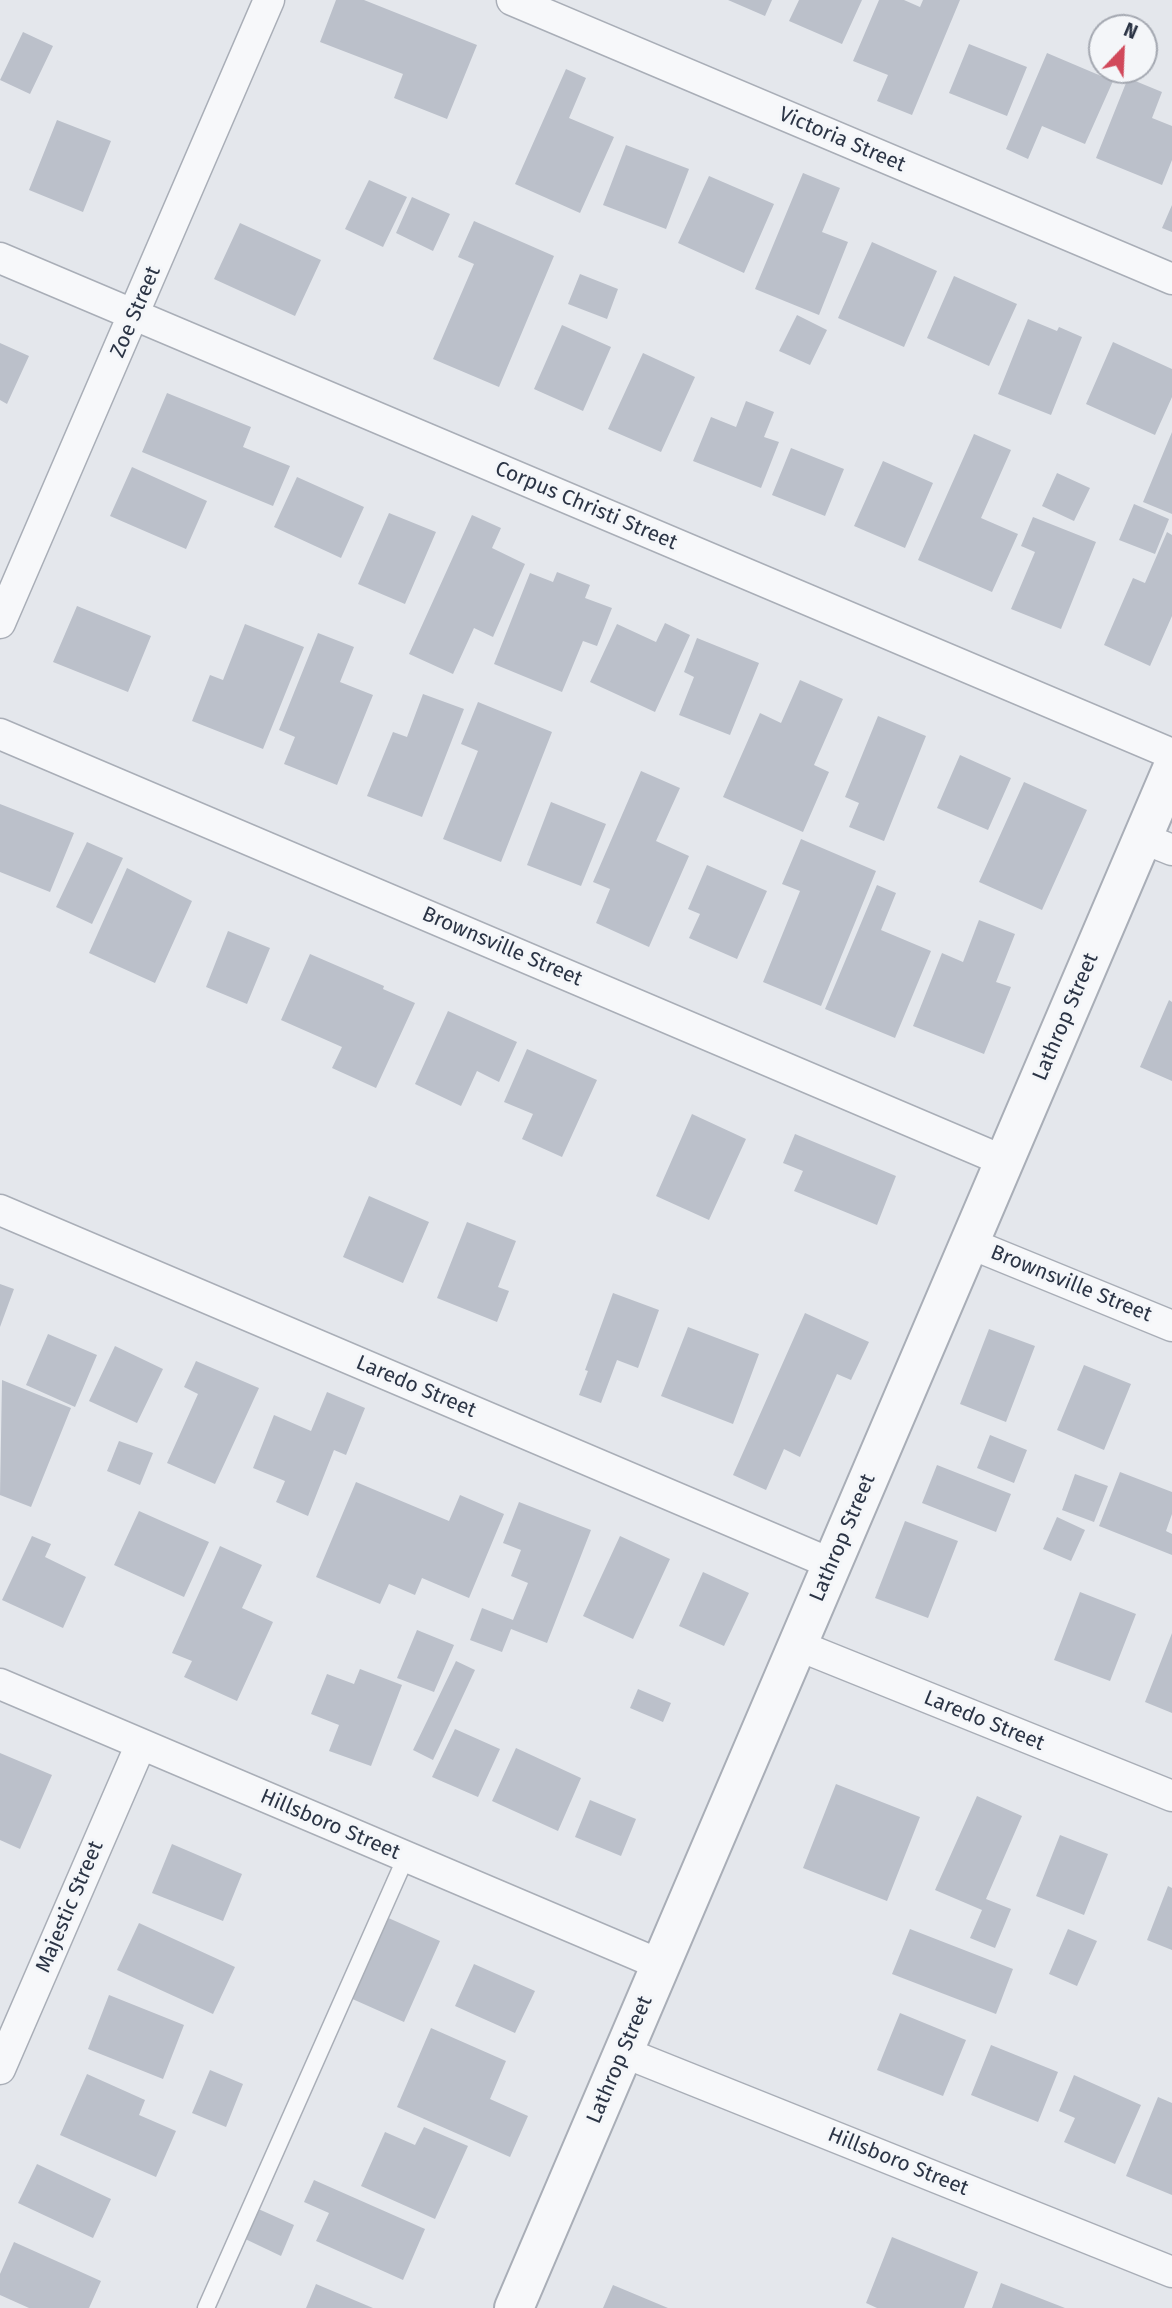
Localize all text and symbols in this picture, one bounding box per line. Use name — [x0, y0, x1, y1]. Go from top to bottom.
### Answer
north arrow — [1088, 14, 1158, 84]
text: N — [1120, 18, 1141, 44]
street label: Victoria Street — [775, 102, 909, 178]
street label: Zoe Street — [106, 263, 166, 361]
street label: Corpus Christi Street — [491, 456, 681, 556]
street label: Brownsville Street — [418, 902, 586, 992]
street label: Lathrop Street — [1028, 949, 1104, 1085]
street label: Brownsville Street — [987, 1240, 1155, 1328]
street label: Laredo Street — [352, 1350, 480, 1424]
street label: Lathrop Street — [805, 1470, 881, 1606]
street label: Laredo Street — [920, 1685, 1048, 1757]
street label: Hillsboro Street — [256, 1784, 404, 1866]
street label: Majestic Street — [31, 1837, 109, 1977]
street label: Lathrop Street — [582, 1992, 658, 2128]
street label: Hillsboro Street — [824, 2122, 972, 2202]

